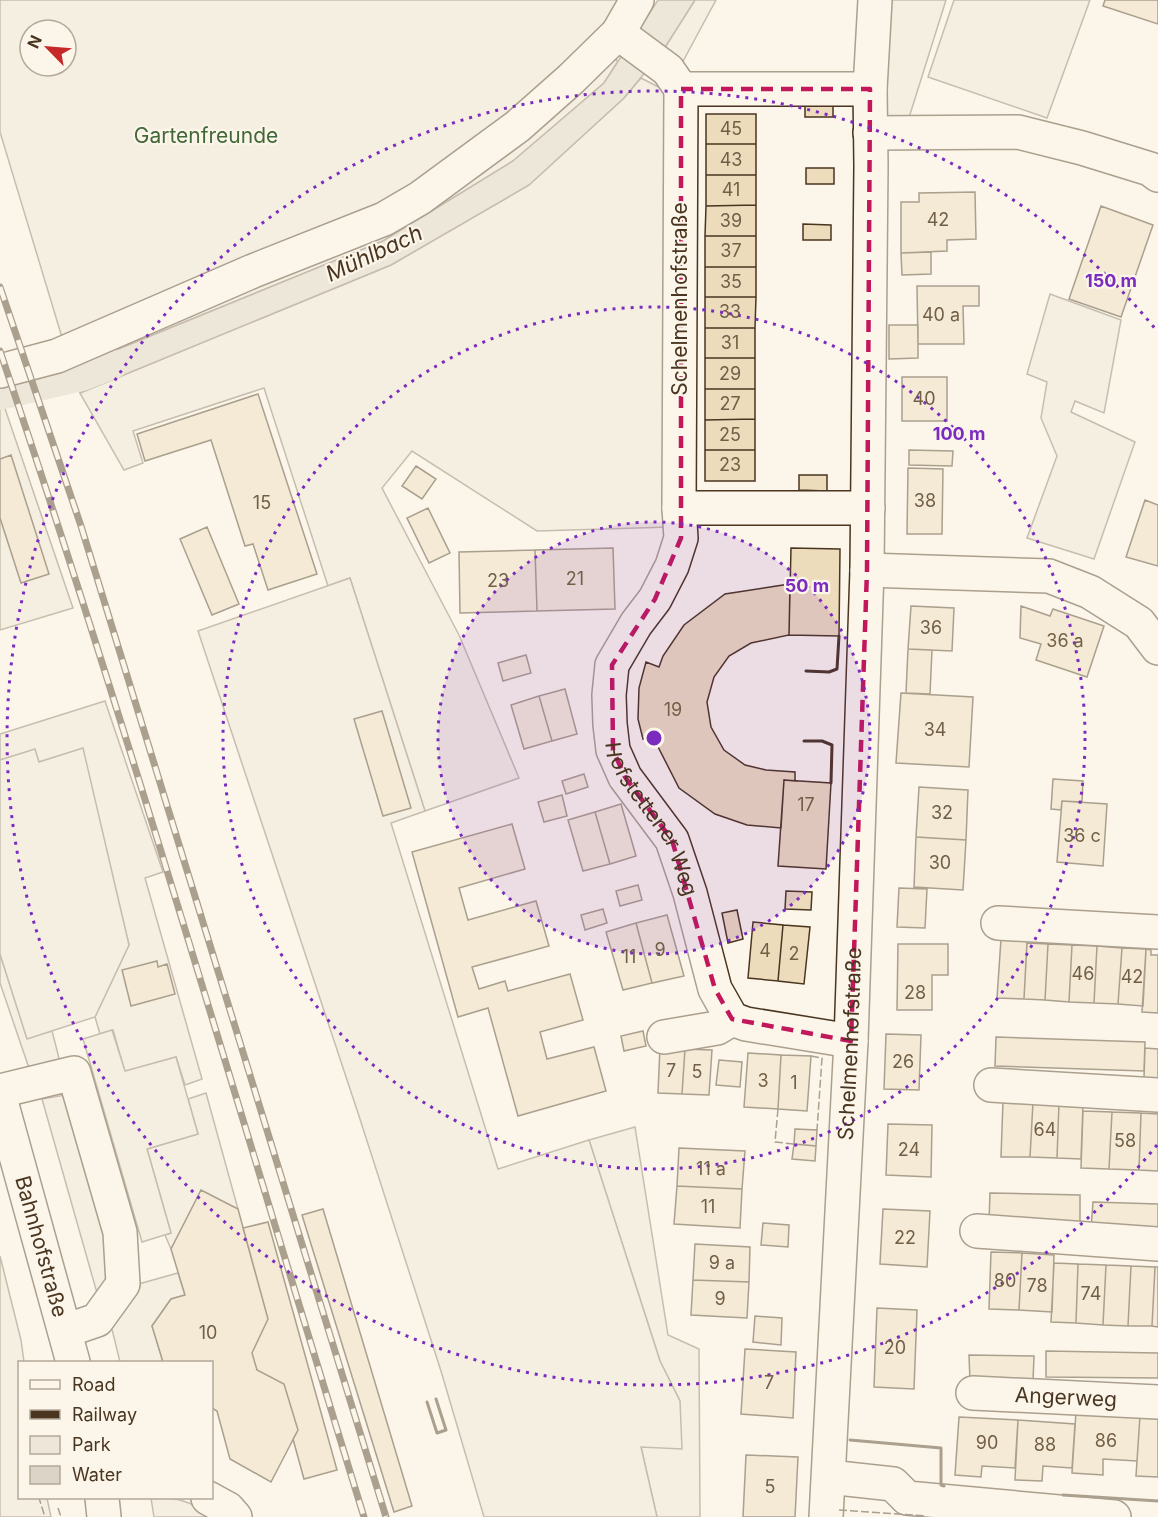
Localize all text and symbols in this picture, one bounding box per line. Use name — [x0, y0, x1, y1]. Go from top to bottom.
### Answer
north arrow — [18, 18, 78, 78]
text: N — [23, 32, 46, 51]
house number: 45 — [720, 118, 742, 139]
park label: Gartenfreunde — [134, 123, 278, 148]
house number: 43 — [720, 149, 742, 170]
house number: 41 — [722, 179, 740, 200]
street label: Schelmenhofstraße — [667, 202, 692, 396]
house number: 42 — [927, 209, 949, 230]
house number: 39 — [720, 210, 742, 231]
water label: Mühlbach — [321, 219, 427, 287]
house number: 37 — [720, 240, 742, 261]
text: 150 m — [1085, 270, 1137, 291]
house number: 35 — [720, 271, 742, 292]
house number: 33 — [719, 301, 741, 322]
house number: 40 a — [922, 304, 960, 325]
house number: 31 — [721, 332, 739, 353]
house number: 29 — [719, 363, 741, 384]
house number: 40 — [913, 388, 935, 409]
house number: 27 — [719, 393, 741, 414]
text: 100 m — [933, 423, 985, 444]
house number: 25 — [719, 424, 741, 445]
house number: 23 — [719, 454, 741, 475]
house number: 38 — [914, 490, 936, 511]
house number: 15 — [253, 492, 271, 513]
house number: 21 — [566, 568, 584, 589]
house number: 23 — [487, 570, 509, 591]
text: 50 m — [785, 575, 829, 596]
house number: 36 — [920, 617, 942, 638]
house number: 36 a — [1046, 630, 1084, 651]
house number: 19 — [664, 699, 682, 720]
house number: 34 — [924, 719, 946, 740]
centre of rings — [644, 728, 664, 748]
street label: Hofstettener Weg — [600, 741, 703, 899]
house number: 17 — [797, 794, 815, 815]
house number: 32 — [931, 802, 953, 823]
house number: 36 c — [1063, 825, 1101, 846]
house number: 30 — [929, 852, 951, 873]
house number: 9 — [654, 939, 666, 960]
house number: 4 — [759, 940, 771, 961]
house number: 2 — [789, 943, 799, 964]
house number: 11 — [622, 946, 636, 967]
street label: Schelmenhofstraße — [833, 947, 866, 1141]
house number: 46 — [1072, 963, 1094, 984]
house number: 42 — [1121, 966, 1143, 987]
house number: 28 — [904, 982, 926, 1003]
house number: 26 — [892, 1051, 914, 1072]
house number: 7 — [666, 1060, 676, 1081]
house number: 5 — [692, 1061, 702, 1082]
house number: 3 — [757, 1070, 769, 1091]
house number: 1 — [790, 1072, 798, 1093]
house number: 64 — [1034, 1119, 1056, 1140]
house number: 58 — [1114, 1130, 1136, 1151]
house number: 24 — [898, 1139, 920, 1160]
house number: 11 a — [696, 1158, 726, 1179]
street label: Bahnhofstraße — [10, 1173, 73, 1320]
house number: 11 — [701, 1196, 715, 1217]
house number: 22 — [894, 1227, 916, 1248]
house number: 9 a — [709, 1252, 735, 1273]
house number: 80 — [994, 1270, 1016, 1291]
house number: 78 — [1026, 1275, 1048, 1296]
house number: 74 — [1081, 1283, 1101, 1304]
house number: 9 — [714, 1288, 726, 1309]
house number: 10 — [199, 1322, 217, 1343]
house number: 20 — [884, 1337, 906, 1358]
legend — [18, 1361, 213, 1499]
house number: 7 — [764, 1372, 774, 1393]
text: Road — [72, 1374, 115, 1395]
street label: Angerweg — [1014, 1382, 1118, 1412]
text: Railway — [72, 1404, 137, 1425]
house number: 86 — [1095, 1430, 1117, 1451]
house number: 90 — [976, 1432, 998, 1453]
text: Park — [72, 1434, 111, 1455]
house number: 88 — [1034, 1434, 1056, 1455]
text: Water — [72, 1464, 122, 1485]
house number: 5 — [765, 1476, 775, 1497]

